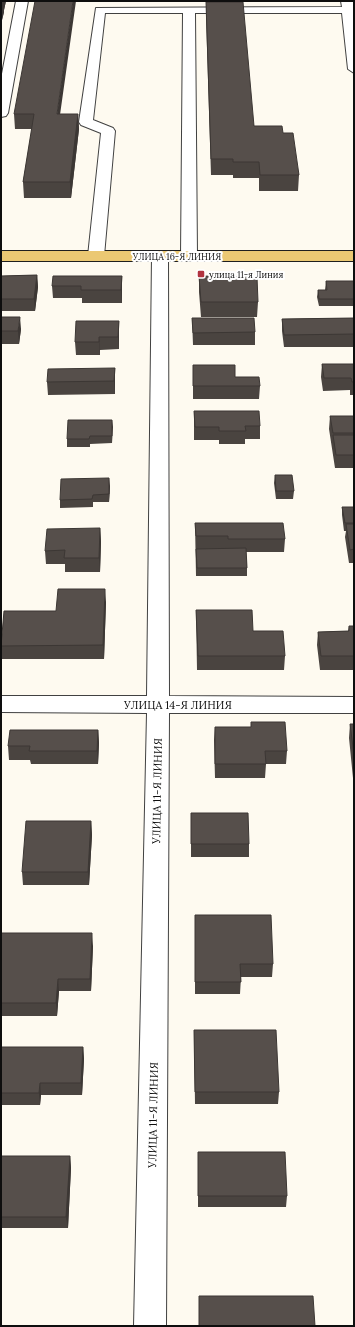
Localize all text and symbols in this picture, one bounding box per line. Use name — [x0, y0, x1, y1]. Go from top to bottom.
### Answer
street label: УЛИЦА 16-Я ЛИНИЯ — [132, 251, 221, 262]
marker: улица 11-я Линия — [196, 269, 206, 279]
place label: улица 11-я Линия — [209, 269, 283, 280]
street label: УЛИЦА 14-Я ЛИНИЯ — [123, 698, 232, 712]
street label: УЛИЦА 11-Я ЛИНИЯ — [149, 738, 165, 845]
street label: УЛИЦА 11-Я ЛИНИЯ — [145, 1062, 161, 1169]

